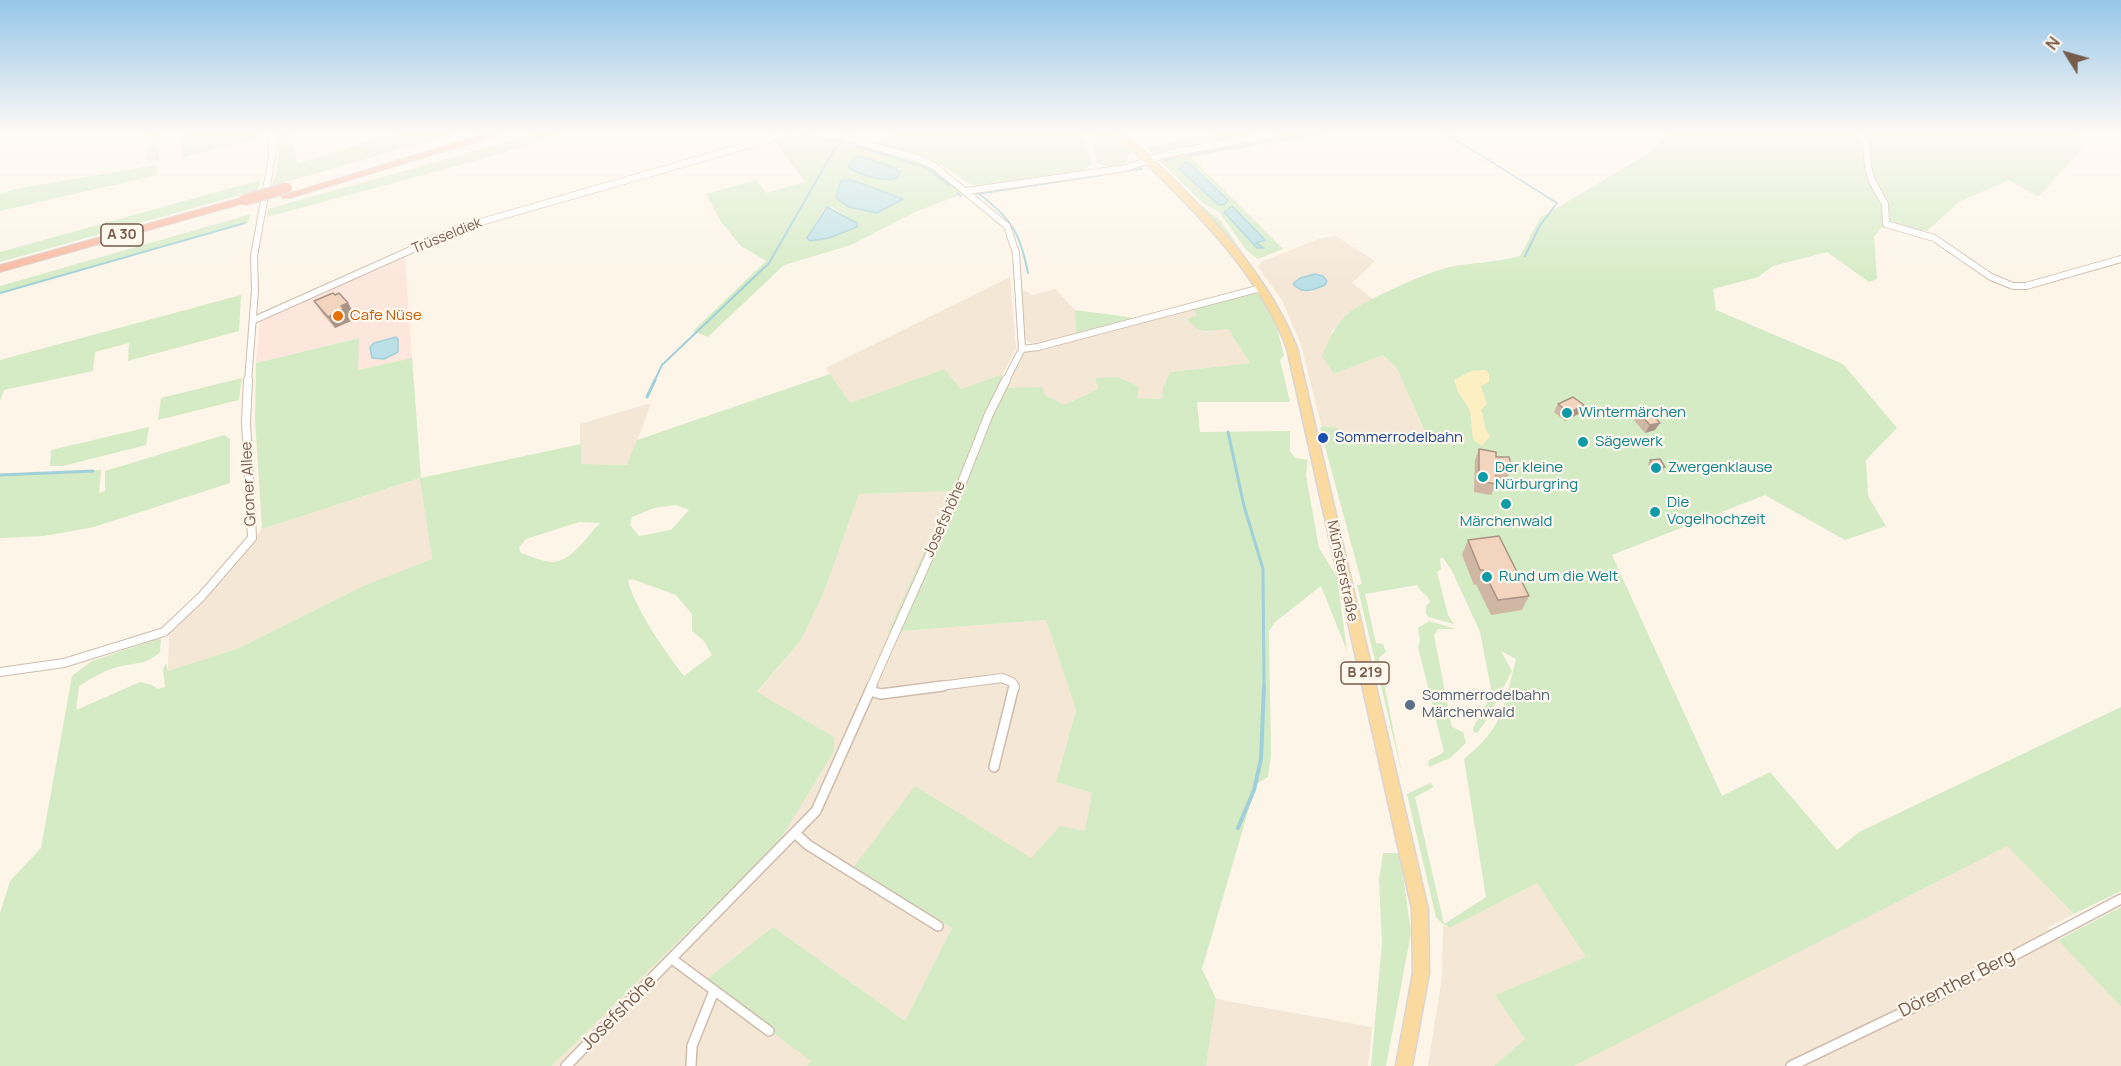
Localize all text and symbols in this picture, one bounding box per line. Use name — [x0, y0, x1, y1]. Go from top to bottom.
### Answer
north arrow — [2037, 24, 2097, 84]
text: N — [2040, 32, 2065, 54]
street label: Trüsseldiek — [410, 214, 484, 258]
road number: A 30 — [101, 224, 143, 246]
place label: Cafe Nüse — [350, 307, 422, 325]
marker: Cafe Nüse — [331, 309, 345, 323]
place label: Wintermärchen — [1579, 404, 1686, 422]
marker: Wintermärchen — [1560, 406, 1574, 420]
place label: Sommerrodelbahn — [1335, 429, 1463, 447]
marker: Sommerrodelbahn — [1316, 431, 1330, 445]
place label: Sägewerk — [1595, 433, 1663, 451]
marker: Sägewerk — [1576, 435, 1590, 449]
street label: Groner Allee — [238, 441, 260, 527]
place label: Der kleine Nürburgring — [1495, 459, 1578, 494]
place label: Zwergenklause — [1668, 459, 1773, 477]
marker: Zwergenklause — [1649, 461, 1663, 475]
marker: Der kleine Nürburgring — [1476, 470, 1490, 484]
street label: Josefshöhe — [920, 478, 970, 560]
place label: Die Vogelhochzeit — [1667, 494, 1766, 529]
marker: Märchenwald — [1499, 497, 1513, 511]
marker: Die Vogelhochzeit — [1648, 505, 1662, 519]
place label: Märchenwald — [1460, 513, 1552, 531]
street label: Münsterstraße — [1322, 519, 1362, 623]
place label: Rund um die Welt — [1499, 568, 1618, 586]
marker: Rund um die Welt — [1480, 570, 1494, 584]
road number: B 219 — [1341, 662, 1389, 684]
place label: Sommerrodelbahn Märchenwald — [1422, 687, 1550, 722]
marker: Sommerrodelbahn Märchenwald — [1403, 698, 1417, 712]
street label: Dörenther Berg — [1896, 946, 2018, 1022]
street label: Josefshöhe — [577, 971, 661, 1055]

